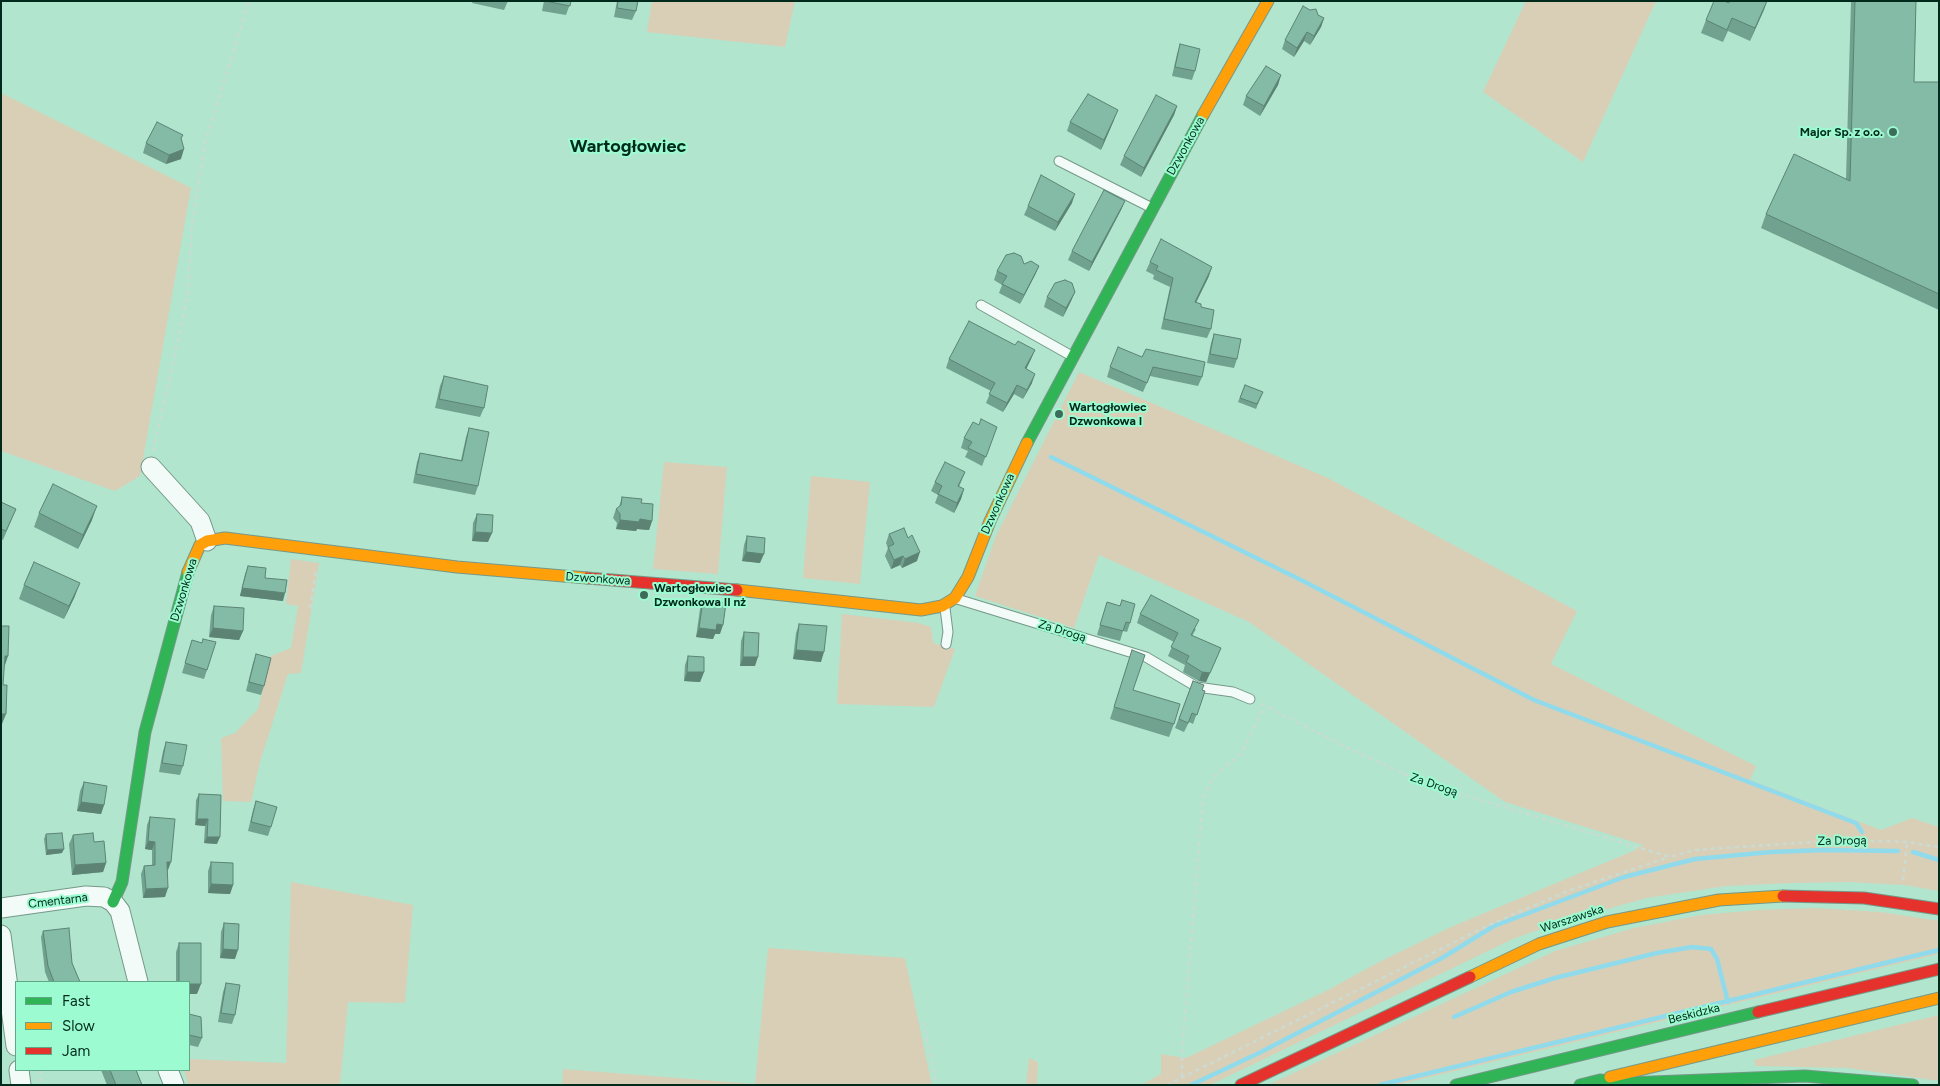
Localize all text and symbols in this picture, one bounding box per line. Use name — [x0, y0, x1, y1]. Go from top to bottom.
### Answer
street label: Dzwonkowa — [1164, 114, 1208, 178]
place label: Major Sp. z o.o. — [1800, 125, 1883, 139]
marker: Major Sp. z o.o. — [1887, 126, 1899, 138]
district label: Wartogłowiec — [570, 136, 686, 158]
place label: Wartogłowiec Dzwonkowa I — [1069, 400, 1147, 428]
marker: Wartogłowiec Dzwonkowa I — [1053, 408, 1065, 420]
street label: Dzwonkowa — [978, 471, 1018, 537]
street label: Dzwonkowa — [168, 557, 200, 623]
street label: Dzwonkowa — [565, 570, 631, 588]
place label: Wartogłowiec Dzwonkowa II nż — [654, 581, 746, 609]
marker: Wartogłowiec Dzwonkowa II nż — [638, 589, 650, 601]
street label: Za Drogą — [1036, 617, 1088, 645]
street label: Za Drogą — [1408, 770, 1460, 800]
street label: Za Drogą — [1817, 833, 1867, 849]
street label: Cmentarna — [28, 890, 88, 912]
street label: Warszawska — [1539, 902, 1605, 936]
legend — [15, 981, 190, 1071]
text: Fast — [62, 992, 90, 1010]
street label: Beskidzka — [1667, 1001, 1721, 1027]
text: Slow — [62, 1017, 95, 1035]
text: Jam — [62, 1042, 90, 1060]

